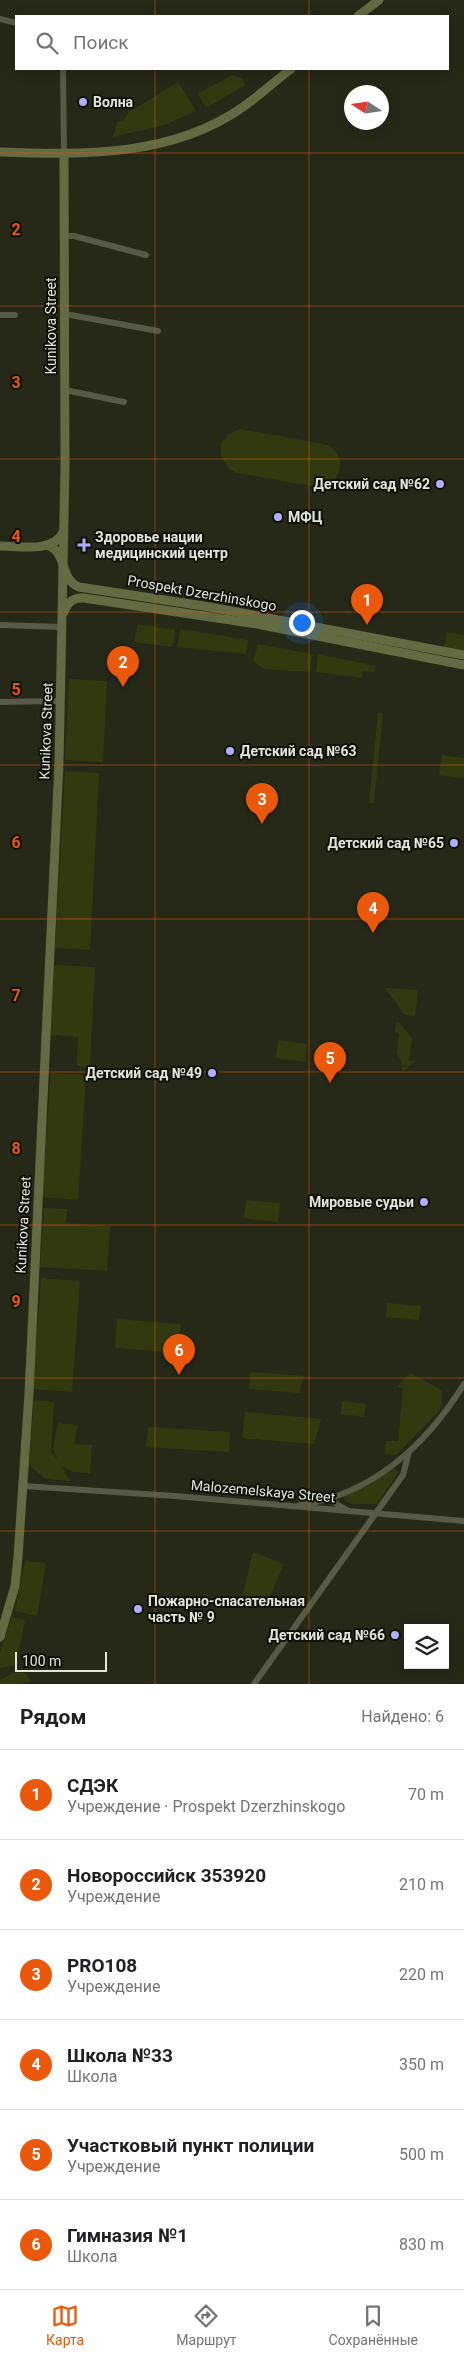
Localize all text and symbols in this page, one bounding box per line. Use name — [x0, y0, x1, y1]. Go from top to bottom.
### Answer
search box — [15, 15, 449, 70]
icon: search — [33, 29, 61, 57]
text: Поиск — [73, 31, 129, 54]
north arrow — [344, 85, 389, 130]
place label: Волна — [93, 94, 134, 110]
marker: Волна — [77, 96, 89, 108]
text: 2 — [11, 220, 21, 239]
street label: Kunikova Street — [43, 277, 59, 375]
text: 3 — [11, 373, 21, 392]
place label: Детский сад №62 — [314, 476, 430, 492]
marker: Детский сад №62 — [434, 478, 446, 490]
place label: МФЦ — [288, 509, 323, 525]
marker: МФЦ — [272, 511, 284, 523]
text: 4 — [11, 527, 21, 546]
place label: Здоровье нации медицинский центр — [95, 529, 228, 561]
marker: Здоровье нации медицинский центр — [77, 538, 91, 552]
street label: Prospekt Dzerzhinskogo — [126, 572, 278, 614]
pin: 1 — [351, 584, 383, 625]
your location — [289, 610, 315, 636]
pin: 2 — [107, 646, 139, 687]
text: 5 — [11, 680, 21, 699]
street label: Kunikova Street — [36, 682, 56, 780]
place label: Детский сад №63 — [240, 743, 356, 759]
marker: Детский сад №63 — [224, 745, 236, 757]
pin: 3 — [246, 783, 278, 824]
text: 6 — [11, 833, 21, 852]
place label: Детский сад №65 — [328, 835, 444, 851]
marker: Детский сад №65 — [448, 837, 460, 849]
pin: 4 — [357, 892, 389, 933]
text: 7 — [11, 986, 21, 1005]
pin: 5 — [314, 1042, 346, 1083]
place label: Детский сад №49 — [86, 1065, 202, 1081]
marker: Детский сад №49 — [206, 1067, 218, 1079]
text: 8 — [11, 1139, 21, 1158]
street label: Kunikova Street — [12, 1176, 34, 1274]
place label: Мировые судьи — [309, 1194, 414, 1210]
marker: Мировые судьи — [418, 1196, 430, 1208]
text: 9 — [11, 1292, 21, 1311]
pin: 6 — [163, 1334, 195, 1375]
street label: Malozemelskaya Street — [190, 1477, 336, 1505]
place label: Пожарно-спасательная часть № 9 — [148, 1593, 305, 1625]
marker: Пожарно-спасательная часть № 9 — [132, 1603, 144, 1615]
map controls — [404, 1624, 449, 1669]
button: layers — [404, 1624, 449, 1669]
place label: Детский сад №66 — [269, 1627, 385, 1643]
marker: Детский сад №66 — [389, 1629, 401, 1641]
scale bar — [15, 1649, 108, 1672]
text: 100 m — [22, 1653, 61, 1669]
text: Рядом — [20, 1705, 86, 1729]
text: Найдено: 6 — [361, 1707, 444, 1726]
text: СДЭК — [67, 1774, 118, 1797]
text: 1 — [31, 1785, 41, 1804]
text: 70 m — [408, 1785, 444, 1804]
text: Учреждение · Prospekt Dzerzhinskogo — [67, 1797, 345, 1816]
text: Новороссийск 353920 — [67, 1864, 266, 1887]
text: 2 — [31, 1875, 41, 1894]
text: 210 m — [399, 1875, 444, 1894]
text: Учреждение — [67, 1887, 160, 1906]
text: PRO108 — [67, 1954, 137, 1977]
text: 3 — [31, 1965, 41, 1984]
text: 220 m — [399, 1965, 444, 1984]
text: Учреждение — [67, 1977, 160, 1996]
text: Школа №33 — [67, 2044, 173, 2067]
text: 4 — [31, 2055, 41, 2074]
text: 350 m — [399, 2055, 444, 2074]
text: Школа — [67, 2067, 118, 2086]
text: Участковый пункт полиции — [67, 2134, 314, 2157]
text: 5 — [31, 2145, 41, 2164]
text: 500 m — [399, 2145, 444, 2164]
text: Учреждение — [67, 2157, 160, 2176]
text: Гимназия №1 — [67, 2224, 188, 2247]
text: 6 — [31, 2235, 41, 2254]
text: 830 m — [399, 2235, 444, 2254]
text: Школа — [67, 2247, 118, 2266]
tab: Карта — [46, 2302, 84, 2348]
tab: Маршрут — [176, 2302, 237, 2348]
tab: Сохранённые — [329, 2302, 418, 2348]

